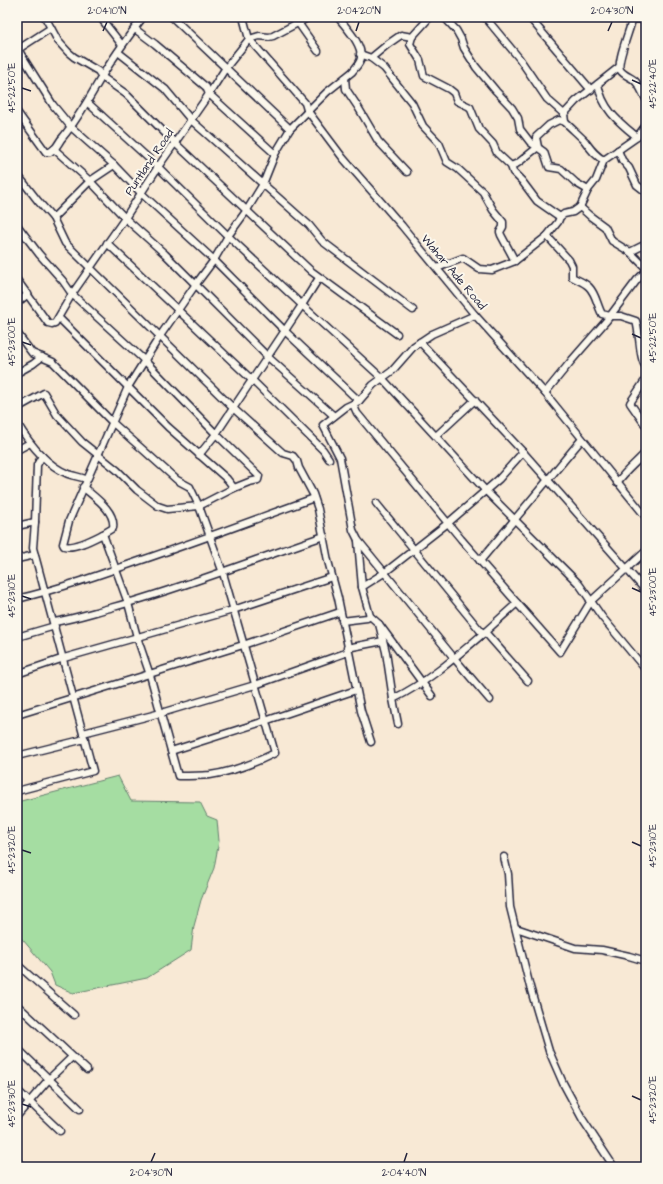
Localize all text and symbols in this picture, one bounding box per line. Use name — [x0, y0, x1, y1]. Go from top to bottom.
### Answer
text: 2°04'10"N — [88, 4, 126, 18]
text: 2°04'20"N — [337, 4, 381, 18]
text: 2°04'30"N — [591, 4, 633, 18]
text: 45°22'40"E — [646, 59, 660, 109]
text: 45°22'50"E — [5, 63, 19, 113]
street label: Puntland Road — [121, 126, 178, 199]
street label: Wahar Ade Road — [417, 231, 490, 314]
text: 45°22'50"E — [646, 313, 660, 363]
text: 45°23'00"E — [5, 317, 19, 367]
text: 45°23'00"E — [646, 567, 660, 617]
text: 45°23'10"E — [5, 574, 19, 618]
text: 45°23'10"E — [646, 824, 660, 868]
text: 45°23'20"E — [5, 826, 19, 874]
text: 45°23'20"E — [646, 1076, 660, 1124]
text: 45°23'30"E — [5, 1080, 19, 1128]
text: 2°04'30"N — [130, 1166, 172, 1180]
text: 2°04'40"N — [382, 1166, 426, 1180]

